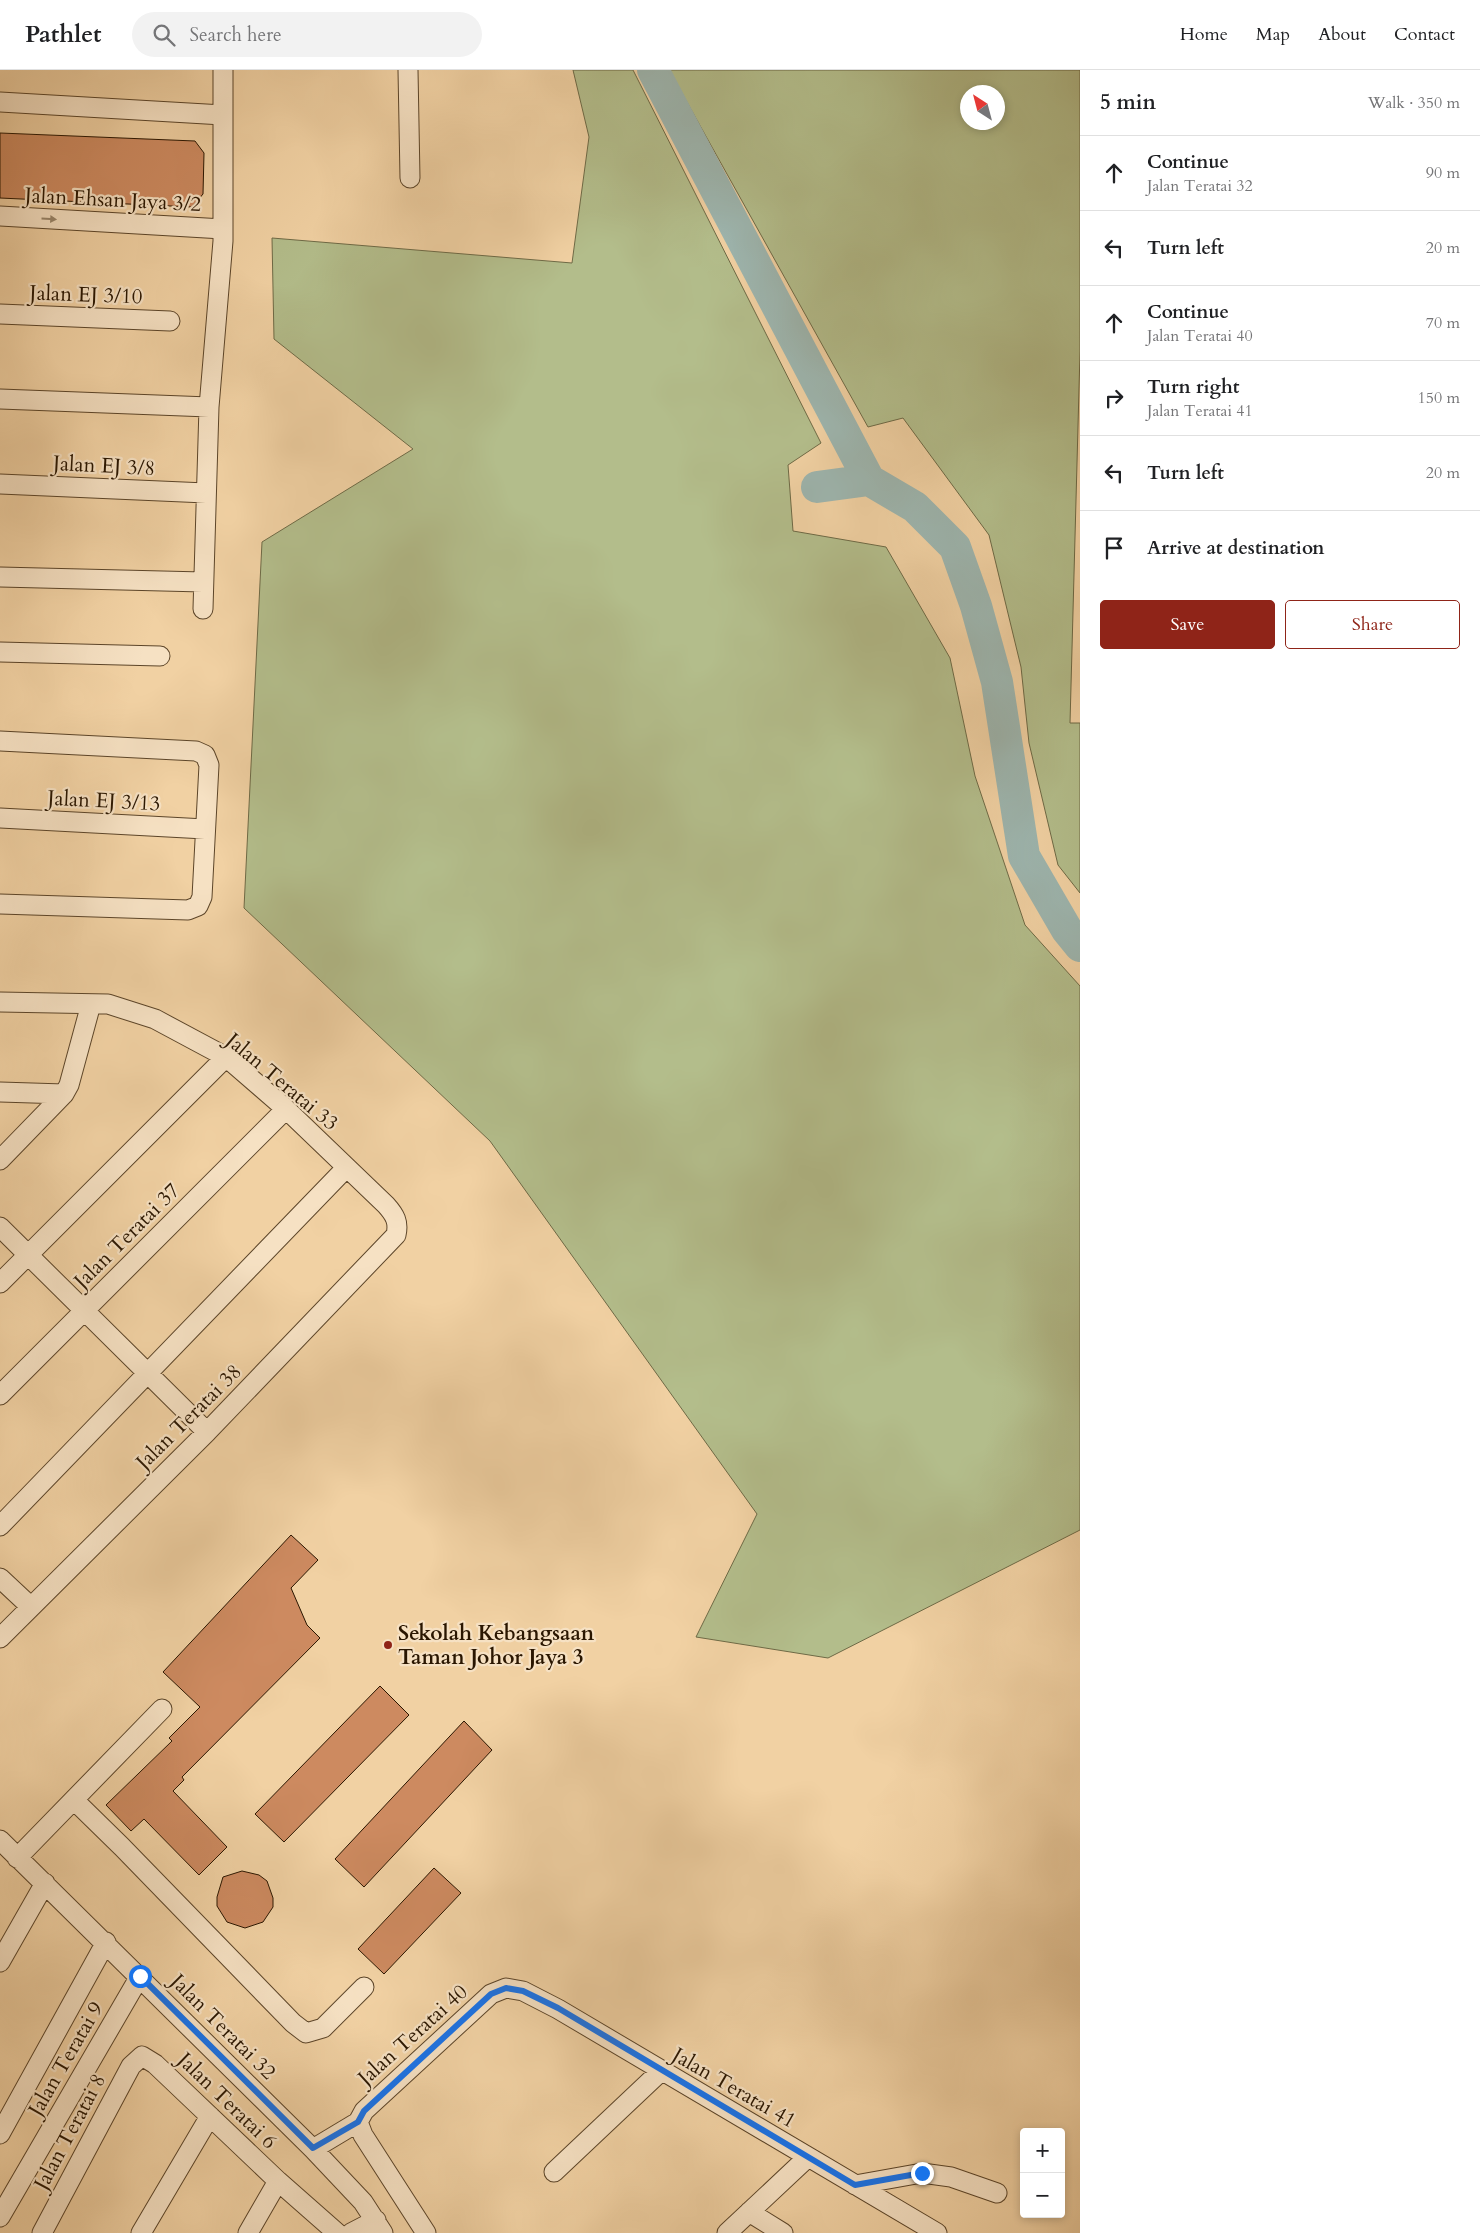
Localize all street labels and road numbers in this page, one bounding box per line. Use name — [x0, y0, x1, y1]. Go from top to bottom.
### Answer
street label: Jalan Ehsan Jaya 3/2 — [21, 181, 202, 219]
street label: Jalan EJ 3/10 — [26, 278, 143, 311]
street label: Jalan EJ 3/8 — [49, 449, 156, 483]
street label: Jalan EJ 3/13 — [44, 783, 161, 818]
street label: Jalan Teratai 33 — [217, 1024, 344, 1138]
street label: Jalan Teratai 37 — [66, 1177, 186, 1297]
street label: Jalan Teratai 38 — [128, 1358, 248, 1478]
street label: Jalan Teratai 32 — [162, 1966, 282, 2086]
street label: Jalan Teratai 40 — [350, 1978, 474, 2094]
street label: Jalan Teratai 9 — [20, 1996, 111, 2124]
street label: Jalan Teratai 41 — [664, 2039, 801, 2135]
street label: Jalan Teratai 6 — [169, 2044, 283, 2156]
street label: Jalan Teratai 8 — [26, 2069, 113, 2198]

